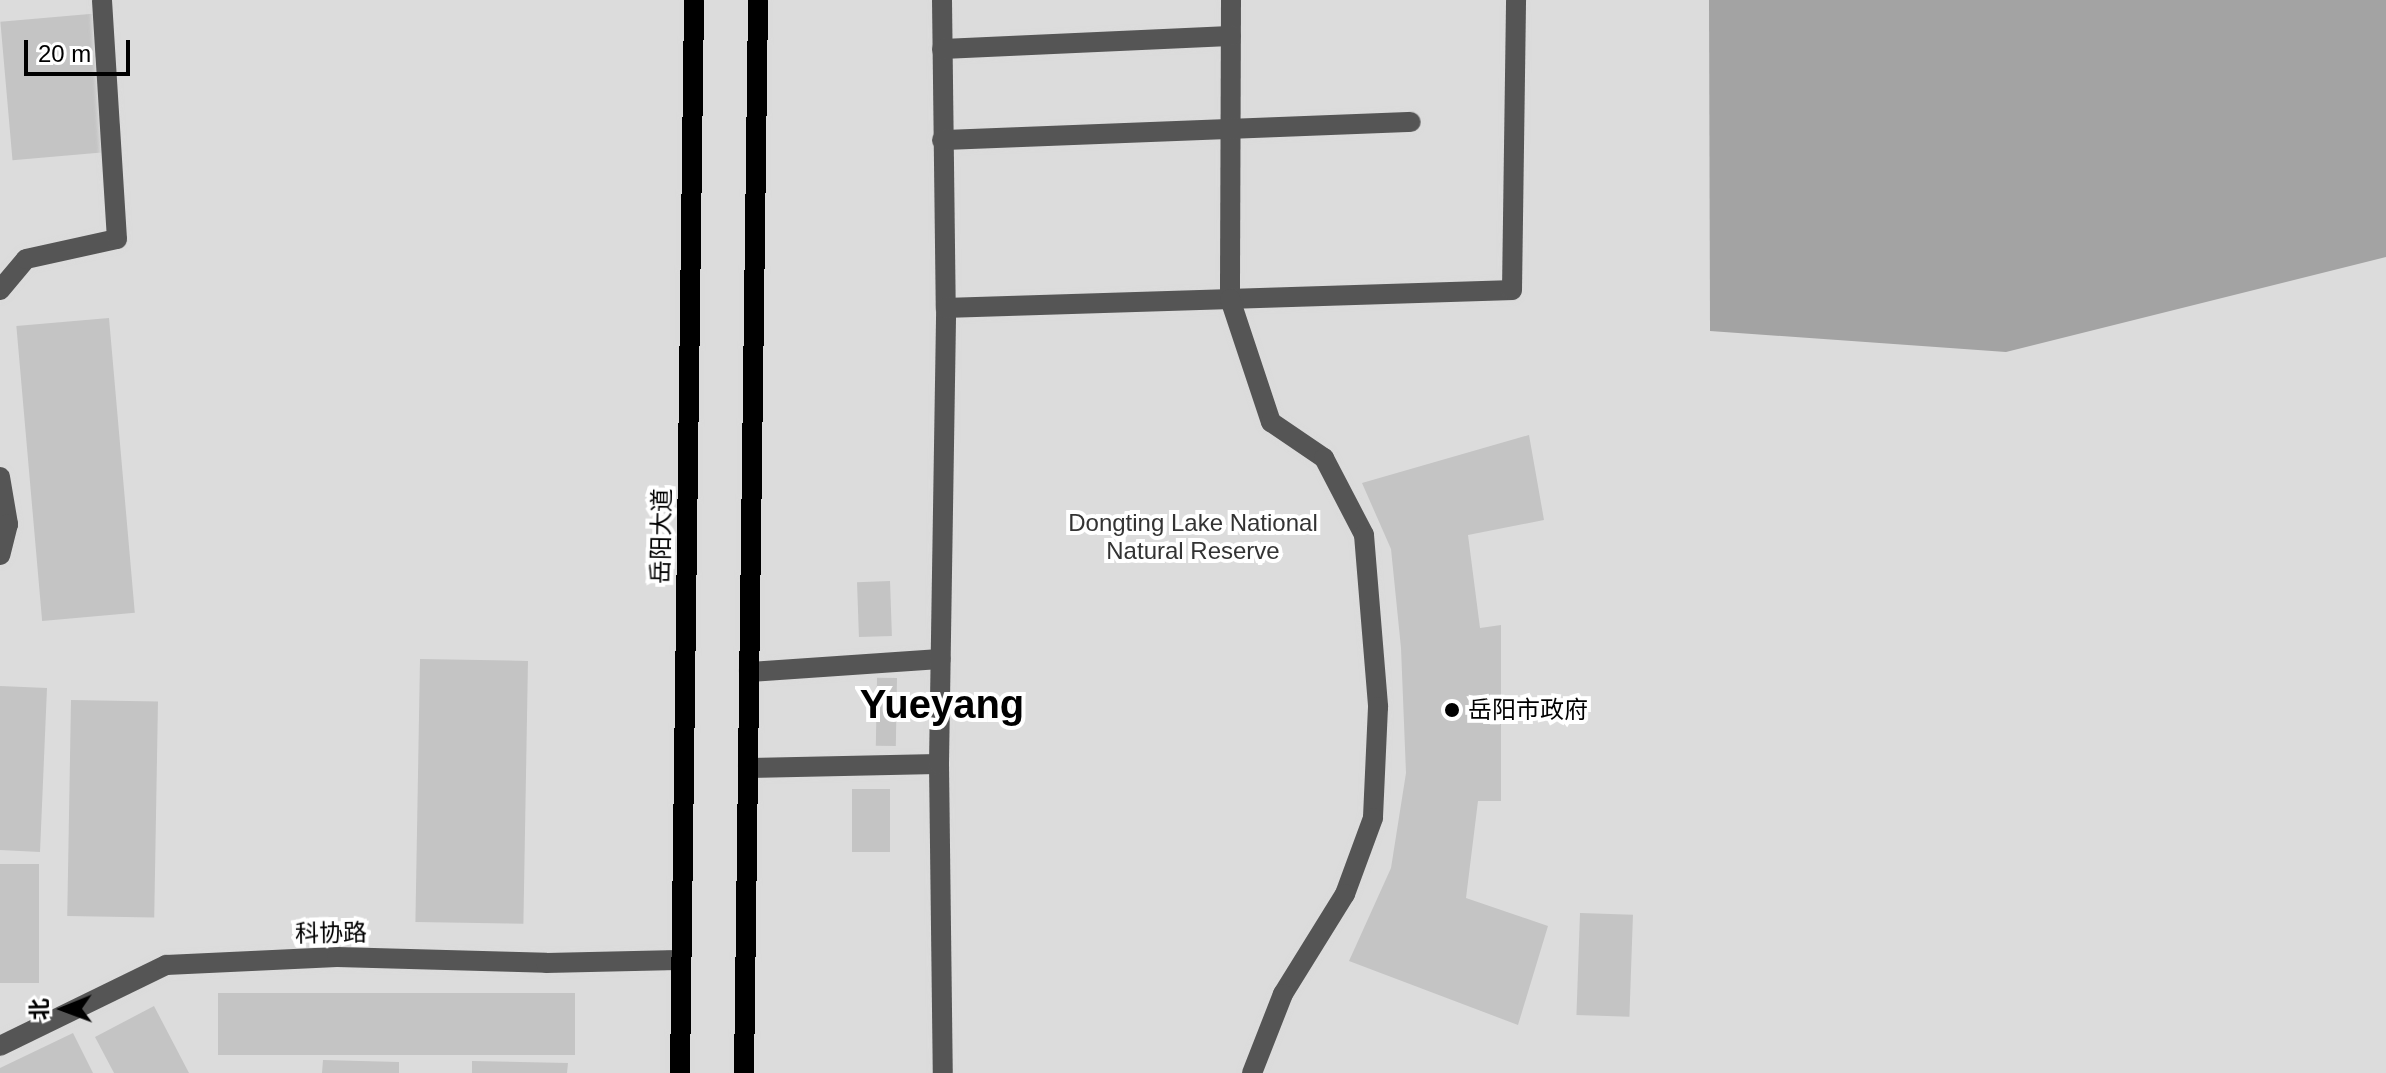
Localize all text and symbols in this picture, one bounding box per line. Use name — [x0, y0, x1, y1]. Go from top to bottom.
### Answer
scale bar — [28, 24, 134, 74]
text: 20 m — [38, 40, 91, 67]
street label: 岳阳大道 — [646, 488, 676, 584]
park label: Dongting Lake National Natural Reserve — [1068, 509, 1318, 565]
district label: Yueyang — [860, 680, 1024, 728]
place label: 岳阳市政府 — [1468, 696, 1588, 724]
marker: 岳阳市政府 — [1443, 701, 1461, 719]
street label: 科协路 — [295, 918, 367, 948]
north arrow — [24, 969, 104, 1049]
text: 北 — [27, 998, 52, 1021]

